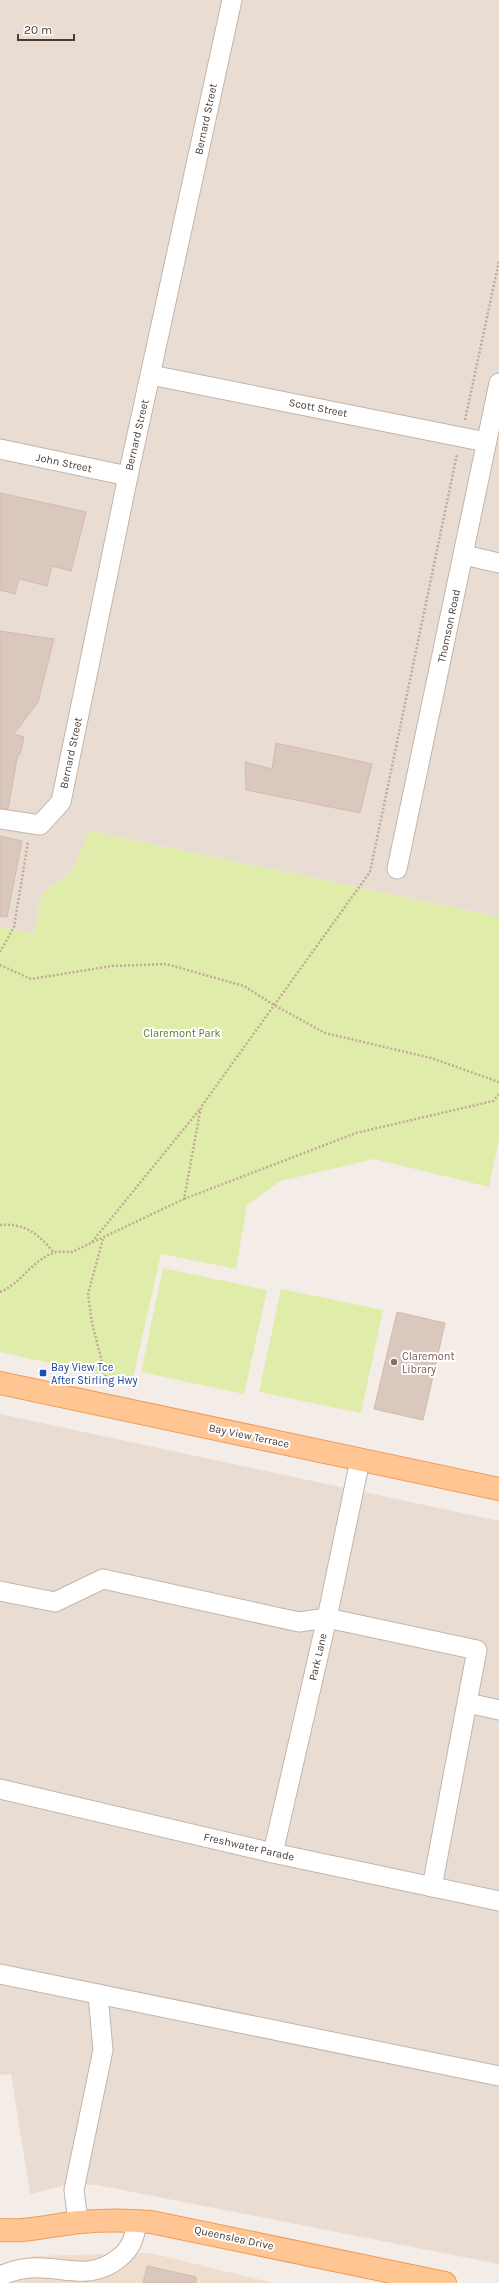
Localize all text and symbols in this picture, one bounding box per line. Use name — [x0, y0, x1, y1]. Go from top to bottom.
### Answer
scale bar — [18, 16, 74, 42]
text: 20 m — [24, 23, 52, 37]
street label: Bernard Street — [192, 82, 220, 156]
street label: Scott Street — [288, 396, 348, 420]
street label: Bernard Street — [123, 398, 151, 472]
street label: John Street — [35, 451, 93, 475]
street label: Thomson Road — [435, 588, 463, 664]
street label: Bernard Street — [57, 716, 85, 790]
park label: Claremont Park — [143, 1027, 221, 1040]
place label: Claremont Library — [402, 1350, 455, 1376]
marker: Claremont Library — [389, 1357, 399, 1367]
place label: Bay View Tce After Stirling Hwy — [51, 1361, 138, 1387]
marker: Bay View Tce After Stirling Hwy — [38, 1368, 48, 1378]
street label: Bay View Terrace — [208, 1421, 291, 1451]
street label: Park Lane — [306, 1632, 330, 1682]
street label: Freshwater Parade — [202, 1830, 296, 1864]
street label: Queenslea Drive — [193, 2223, 275, 2253]

